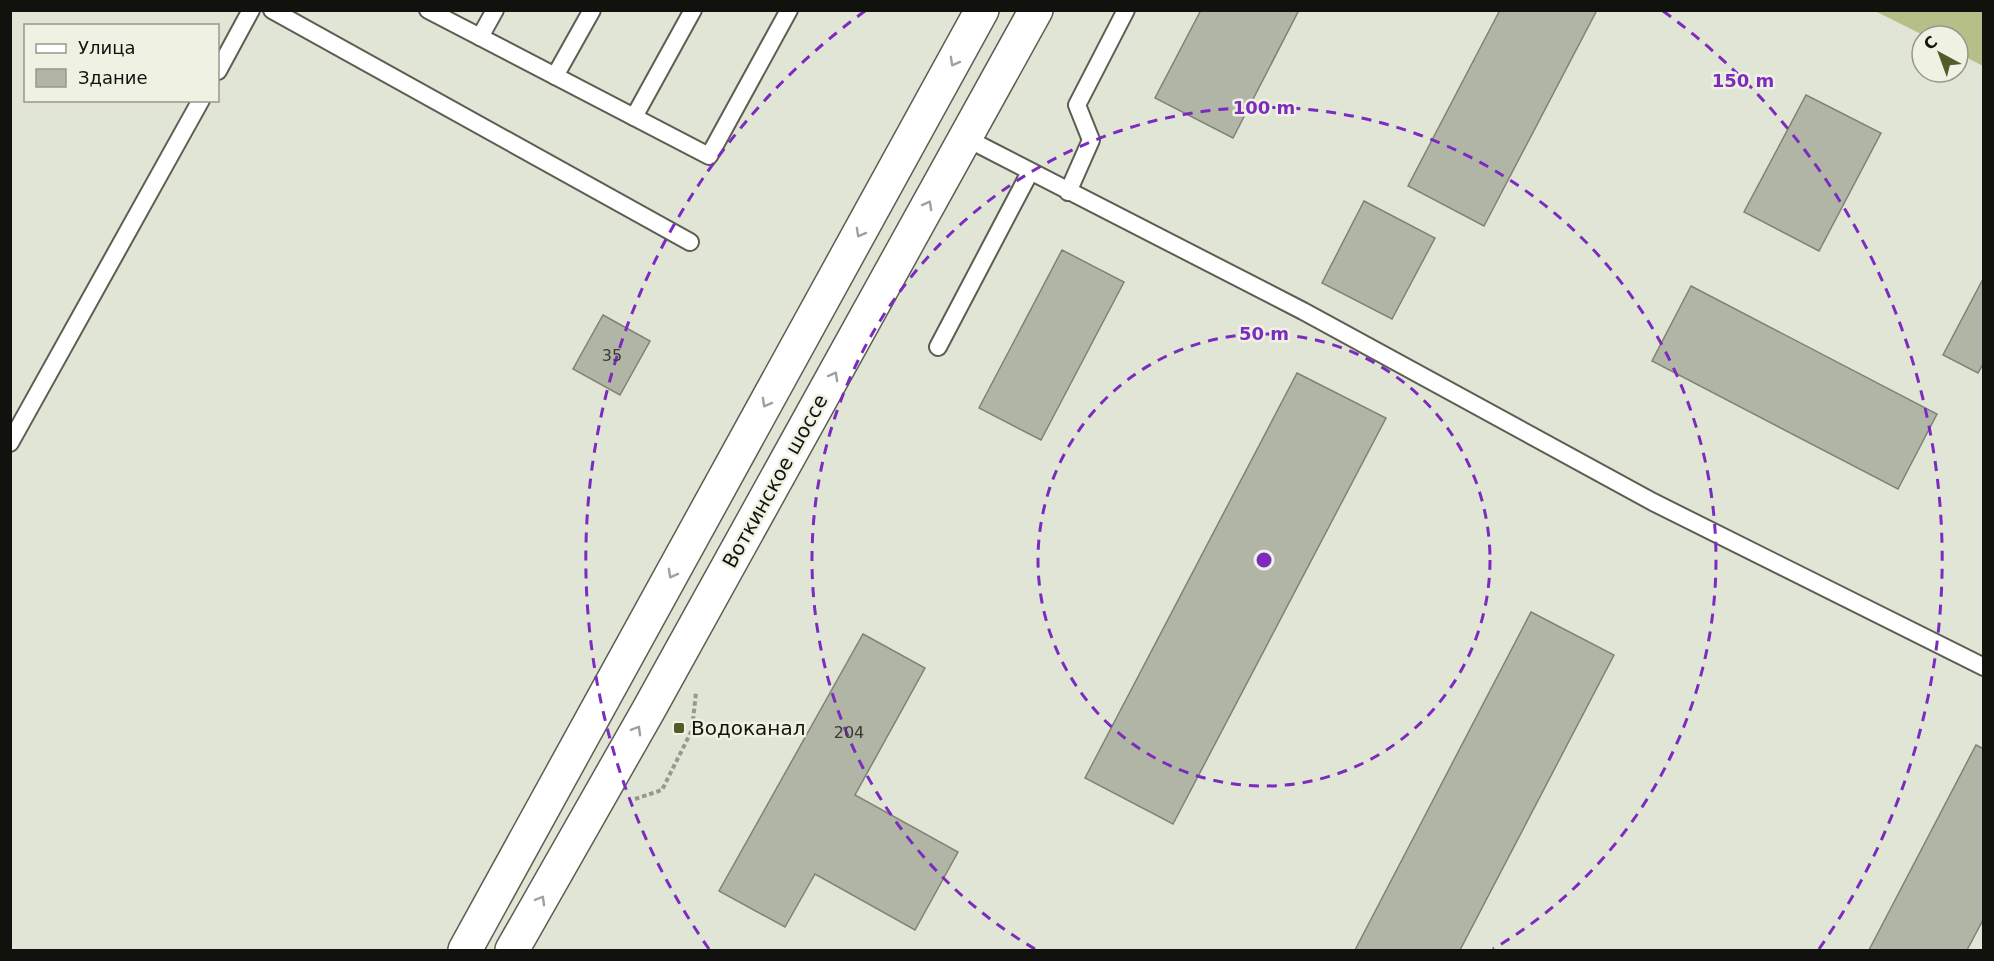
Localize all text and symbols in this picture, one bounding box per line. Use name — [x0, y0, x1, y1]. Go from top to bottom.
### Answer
legend — [24, 24, 219, 102]
north arrow — [1910, 24, 1970, 84]
text: С — [1920, 32, 1941, 54]
text: Улица — [78, 37, 135, 58]
one-way arrow — [950, 56, 961, 66]
text: Здание — [78, 67, 148, 88]
text: 150 m — [1712, 70, 1774, 91]
text: 100 m — [1233, 97, 1295, 118]
one-way arrow — [921, 201, 932, 212]
one-way arrow — [856, 226, 867, 237]
text: 50 m — [1239, 323, 1289, 344]
house number: 35 — [602, 346, 622, 365]
one-way arrow — [827, 372, 838, 382]
street label: Воткинское шоссе — [717, 390, 833, 572]
one-way arrow — [762, 397, 773, 408]
centre of rings — [1254, 550, 1274, 570]
one-way arrow — [668, 568, 679, 578]
place label: Водоканал — [691, 716, 805, 740]
marker: Водоканал — [672, 721, 686, 735]
house number: 204 — [834, 723, 864, 742]
one-way arrow — [630, 726, 641, 736]
one-way arrow — [534, 896, 545, 906]

